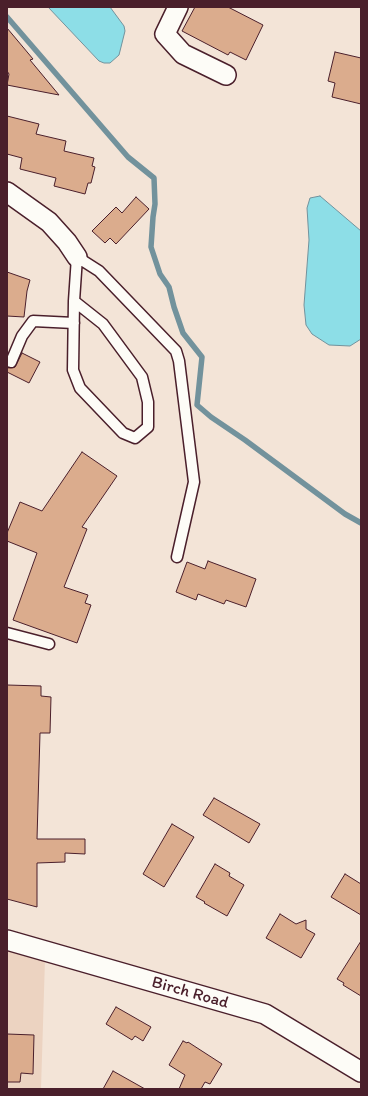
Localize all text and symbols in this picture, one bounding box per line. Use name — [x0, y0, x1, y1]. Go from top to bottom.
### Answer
street label: Birch Road — [149, 972, 231, 1014]

